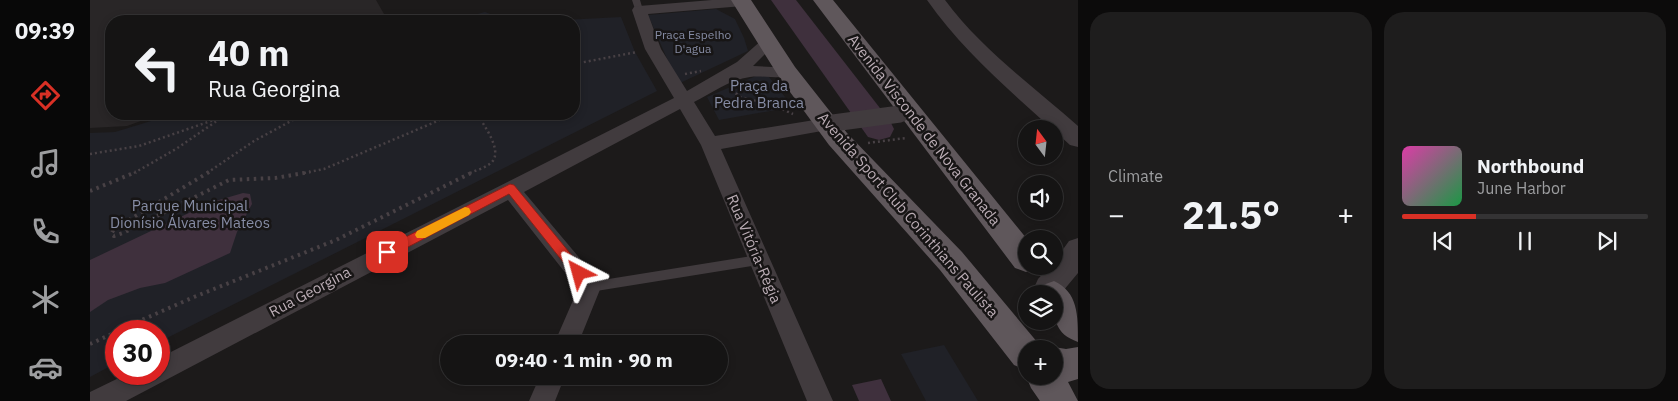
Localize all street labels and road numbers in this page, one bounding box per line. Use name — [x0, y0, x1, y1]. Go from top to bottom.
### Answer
street label: Avenida Visconde de Nova Granada — [844, 30, 1005, 229]
street label: Avenida Sport Club Corinthians Paulista — [814, 108, 1003, 321]
street label: Rua Vitória-Régia — [723, 191, 786, 306]
street label: Rua Georgina — [266, 262, 354, 321]

